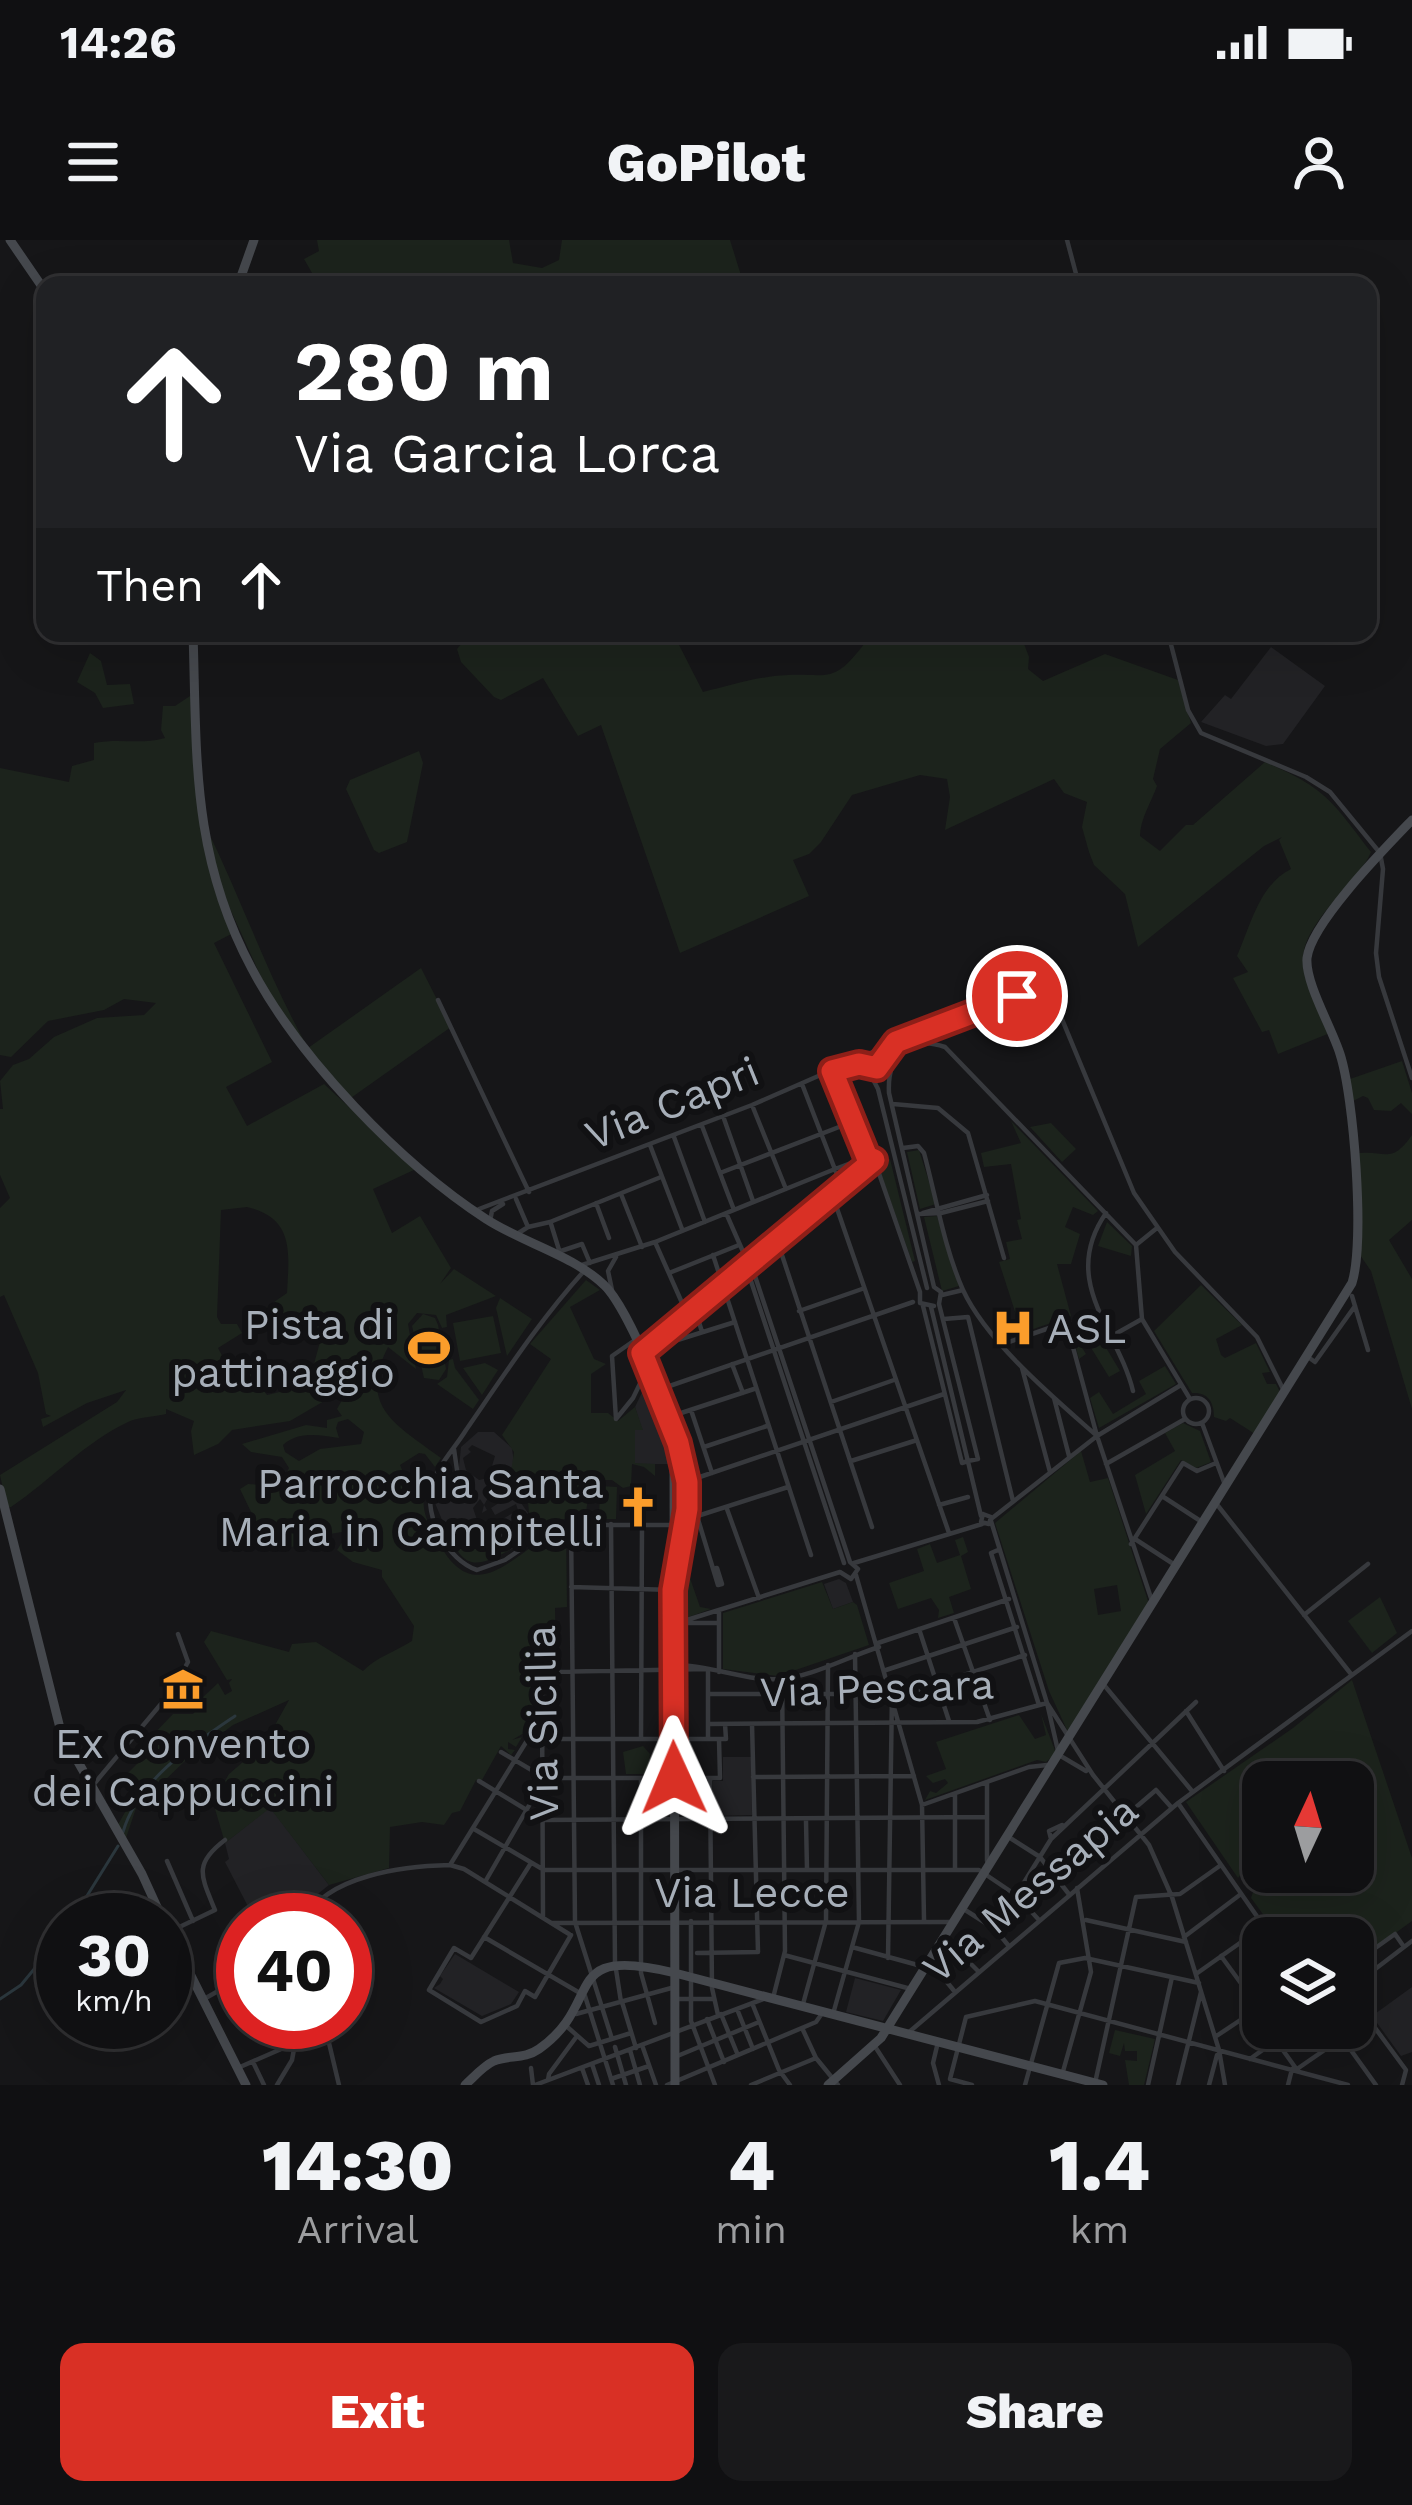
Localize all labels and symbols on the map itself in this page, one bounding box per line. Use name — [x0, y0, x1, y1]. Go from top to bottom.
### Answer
pin — [966, 945, 1068, 1047]
street label: Via Capri — [578, 1046, 766, 1160]
place label: Pista di pattinaggio — [171, 1300, 395, 1397]
place label: ASL — [1047, 1304, 1126, 1353]
hospital icon: ASL — [990, 1305, 1036, 1351]
sports icon: Pista di pattinaggio — [406, 1325, 452, 1371]
place label: Parrocchia Santa Maria in Campitelli — [219, 1459, 604, 1556]
church icon: Parrocchia Santa Maria in Campitelli — [615, 1484, 661, 1530]
street label: Via Sicilia — [516, 1625, 568, 1821]
street label: Via Pescara — [759, 1659, 995, 1717]
museum icon: Ex Convento dei Cappuccini — [160, 1666, 206, 1712]
position arrow — [611, 1715, 737, 1841]
place label: Ex Convento dei Cappuccini — [32, 1719, 334, 1816]
north arrow — [1242, 1761, 1374, 1893]
street label: Via Messapia — [913, 1785, 1147, 1993]
street label: Via Lecce — [654, 1868, 850, 1917]
speed limit sign: 40 — [216, 1893, 372, 2049]

